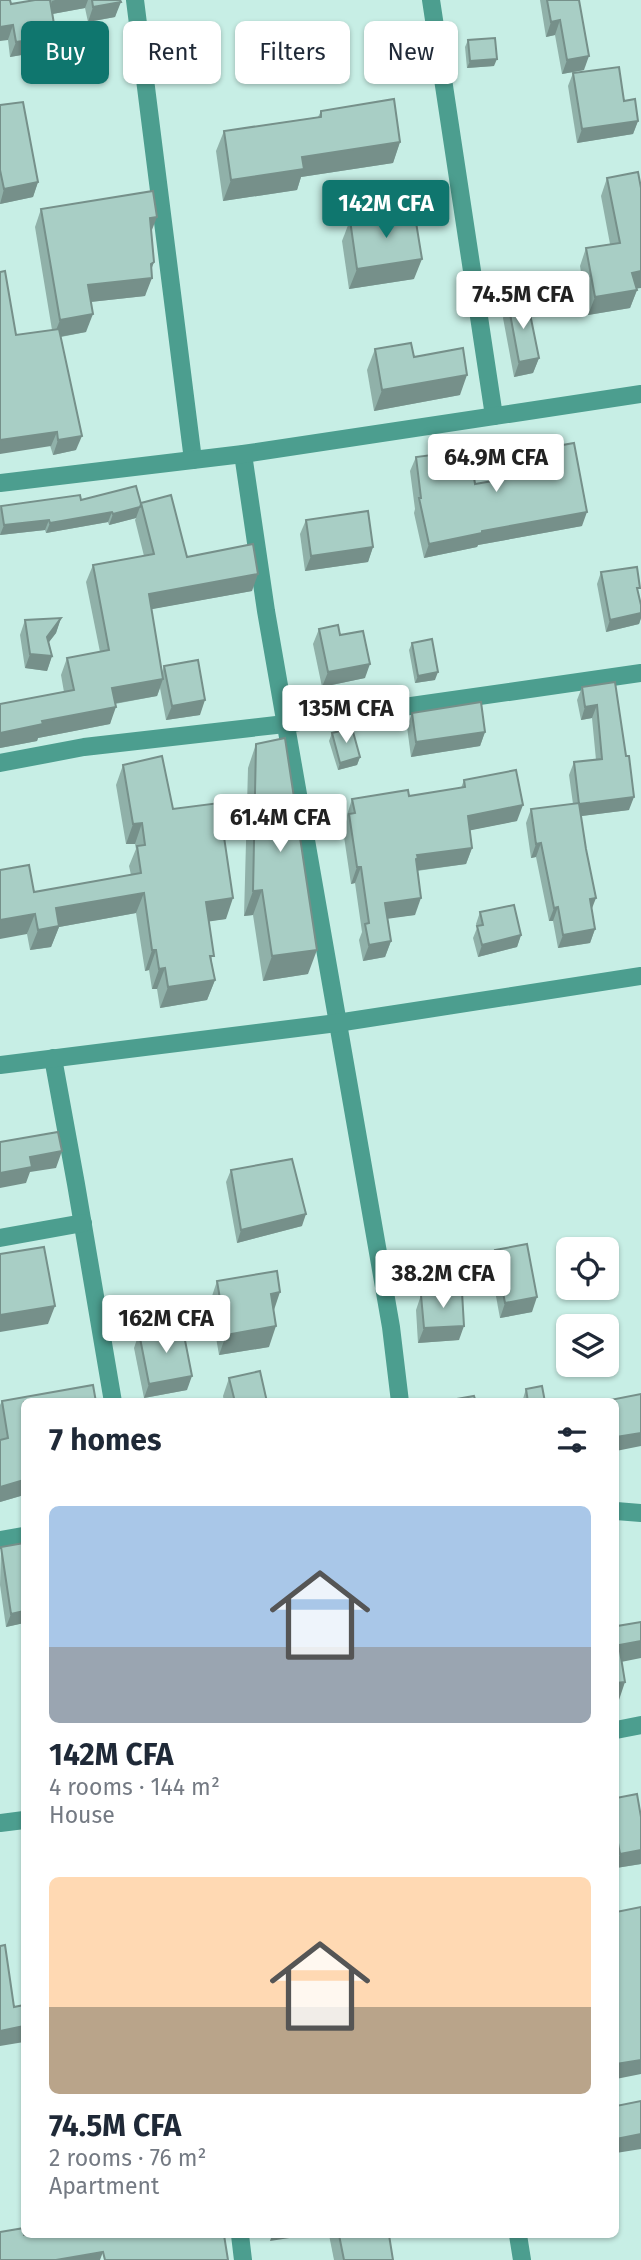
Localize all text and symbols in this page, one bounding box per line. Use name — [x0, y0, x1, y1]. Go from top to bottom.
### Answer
chip: Buy — [21, 21, 109, 84]
chip: Rent — [123, 21, 221, 84]
chip: Filters — [235, 21, 350, 84]
chip: New — [364, 21, 458, 84]
pin: 142M CFA — [314, 180, 458, 240]
text: 142M CFA — [338, 189, 434, 217]
pin: 74.5M CFA — [443, 272, 603, 331]
text: 74.5M CFA — [472, 280, 574, 308]
pin: 64.9M CFA — [416, 434, 576, 494]
text: 64.9M CFA — [444, 443, 548, 471]
pin: 135M CFA — [274, 686, 418, 745]
text: 135M CFA — [298, 694, 394, 722]
pin: 61.4M CFA — [200, 794, 360, 854]
text: 61.4M CFA — [230, 803, 330, 831]
map controls — [556, 1237, 619, 1377]
button: locate — [556, 1237, 619, 1300]
pin: 38.2M CFA — [363, 1250, 523, 1310]
text: 38.2M CFA — [391, 1259, 495, 1287]
pin: 162M CFA — [94, 1296, 238, 1355]
text: 162M CFA — [118, 1304, 214, 1332]
button: layers — [556, 1314, 619, 1377]
icon: filters — [553, 1421, 591, 1459]
text: 7 homes — [49, 1422, 161, 1458]
icon: home — [257, 1552, 383, 1678]
text: 142M CFA — [49, 1737, 174, 1773]
text: 4 rooms · 144 m² — [49, 1773, 220, 1801]
text: House — [49, 1801, 115, 1829]
icon: home — [257, 1923, 383, 2049]
text: 74.5M CFA — [49, 2108, 181, 2144]
text: 2 rooms · 76 m² — [49, 2144, 207, 2172]
text: Apartment — [49, 2172, 159, 2200]

